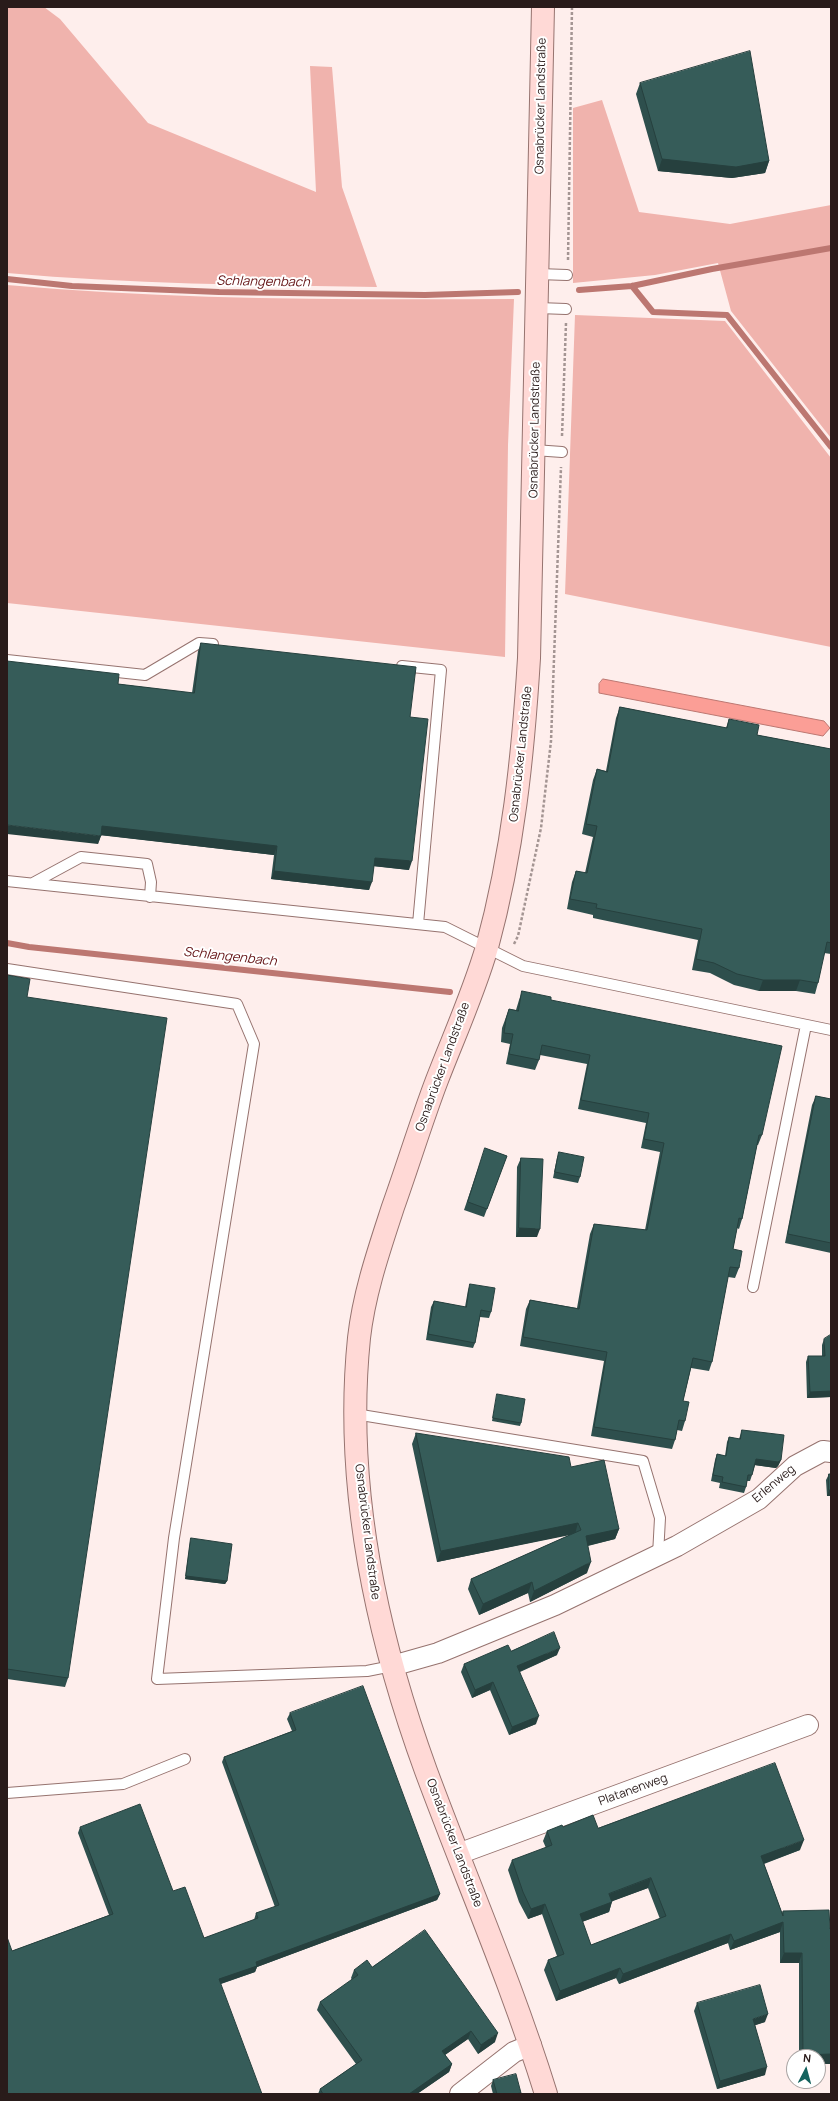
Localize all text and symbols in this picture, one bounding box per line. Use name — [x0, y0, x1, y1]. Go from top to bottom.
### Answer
street label: Osnabrücker Landstraße — [533, 38, 549, 174]
water label: Schlangenbach — [216, 273, 310, 291]
street label: Osnabrücker Landstraße — [527, 362, 543, 498]
street label: Osnabrücker Landstraße — [507, 685, 535, 823]
water label: Schlangenbach — [183, 944, 277, 970]
street label: Osnabrücker Landstraße — [413, 1000, 473, 1134]
street label: Erlenweg — [750, 1462, 798, 1506]
street label: Osnabrücker Landstraße — [352, 1463, 382, 1601]
street label: Platanenweg — [597, 1771, 669, 1809]
street label: Osnabrücker Landstraße — [423, 1777, 485, 1909]
north arrow — [786, 2049, 826, 2089]
text: N — [802, 2050, 812, 2065]

